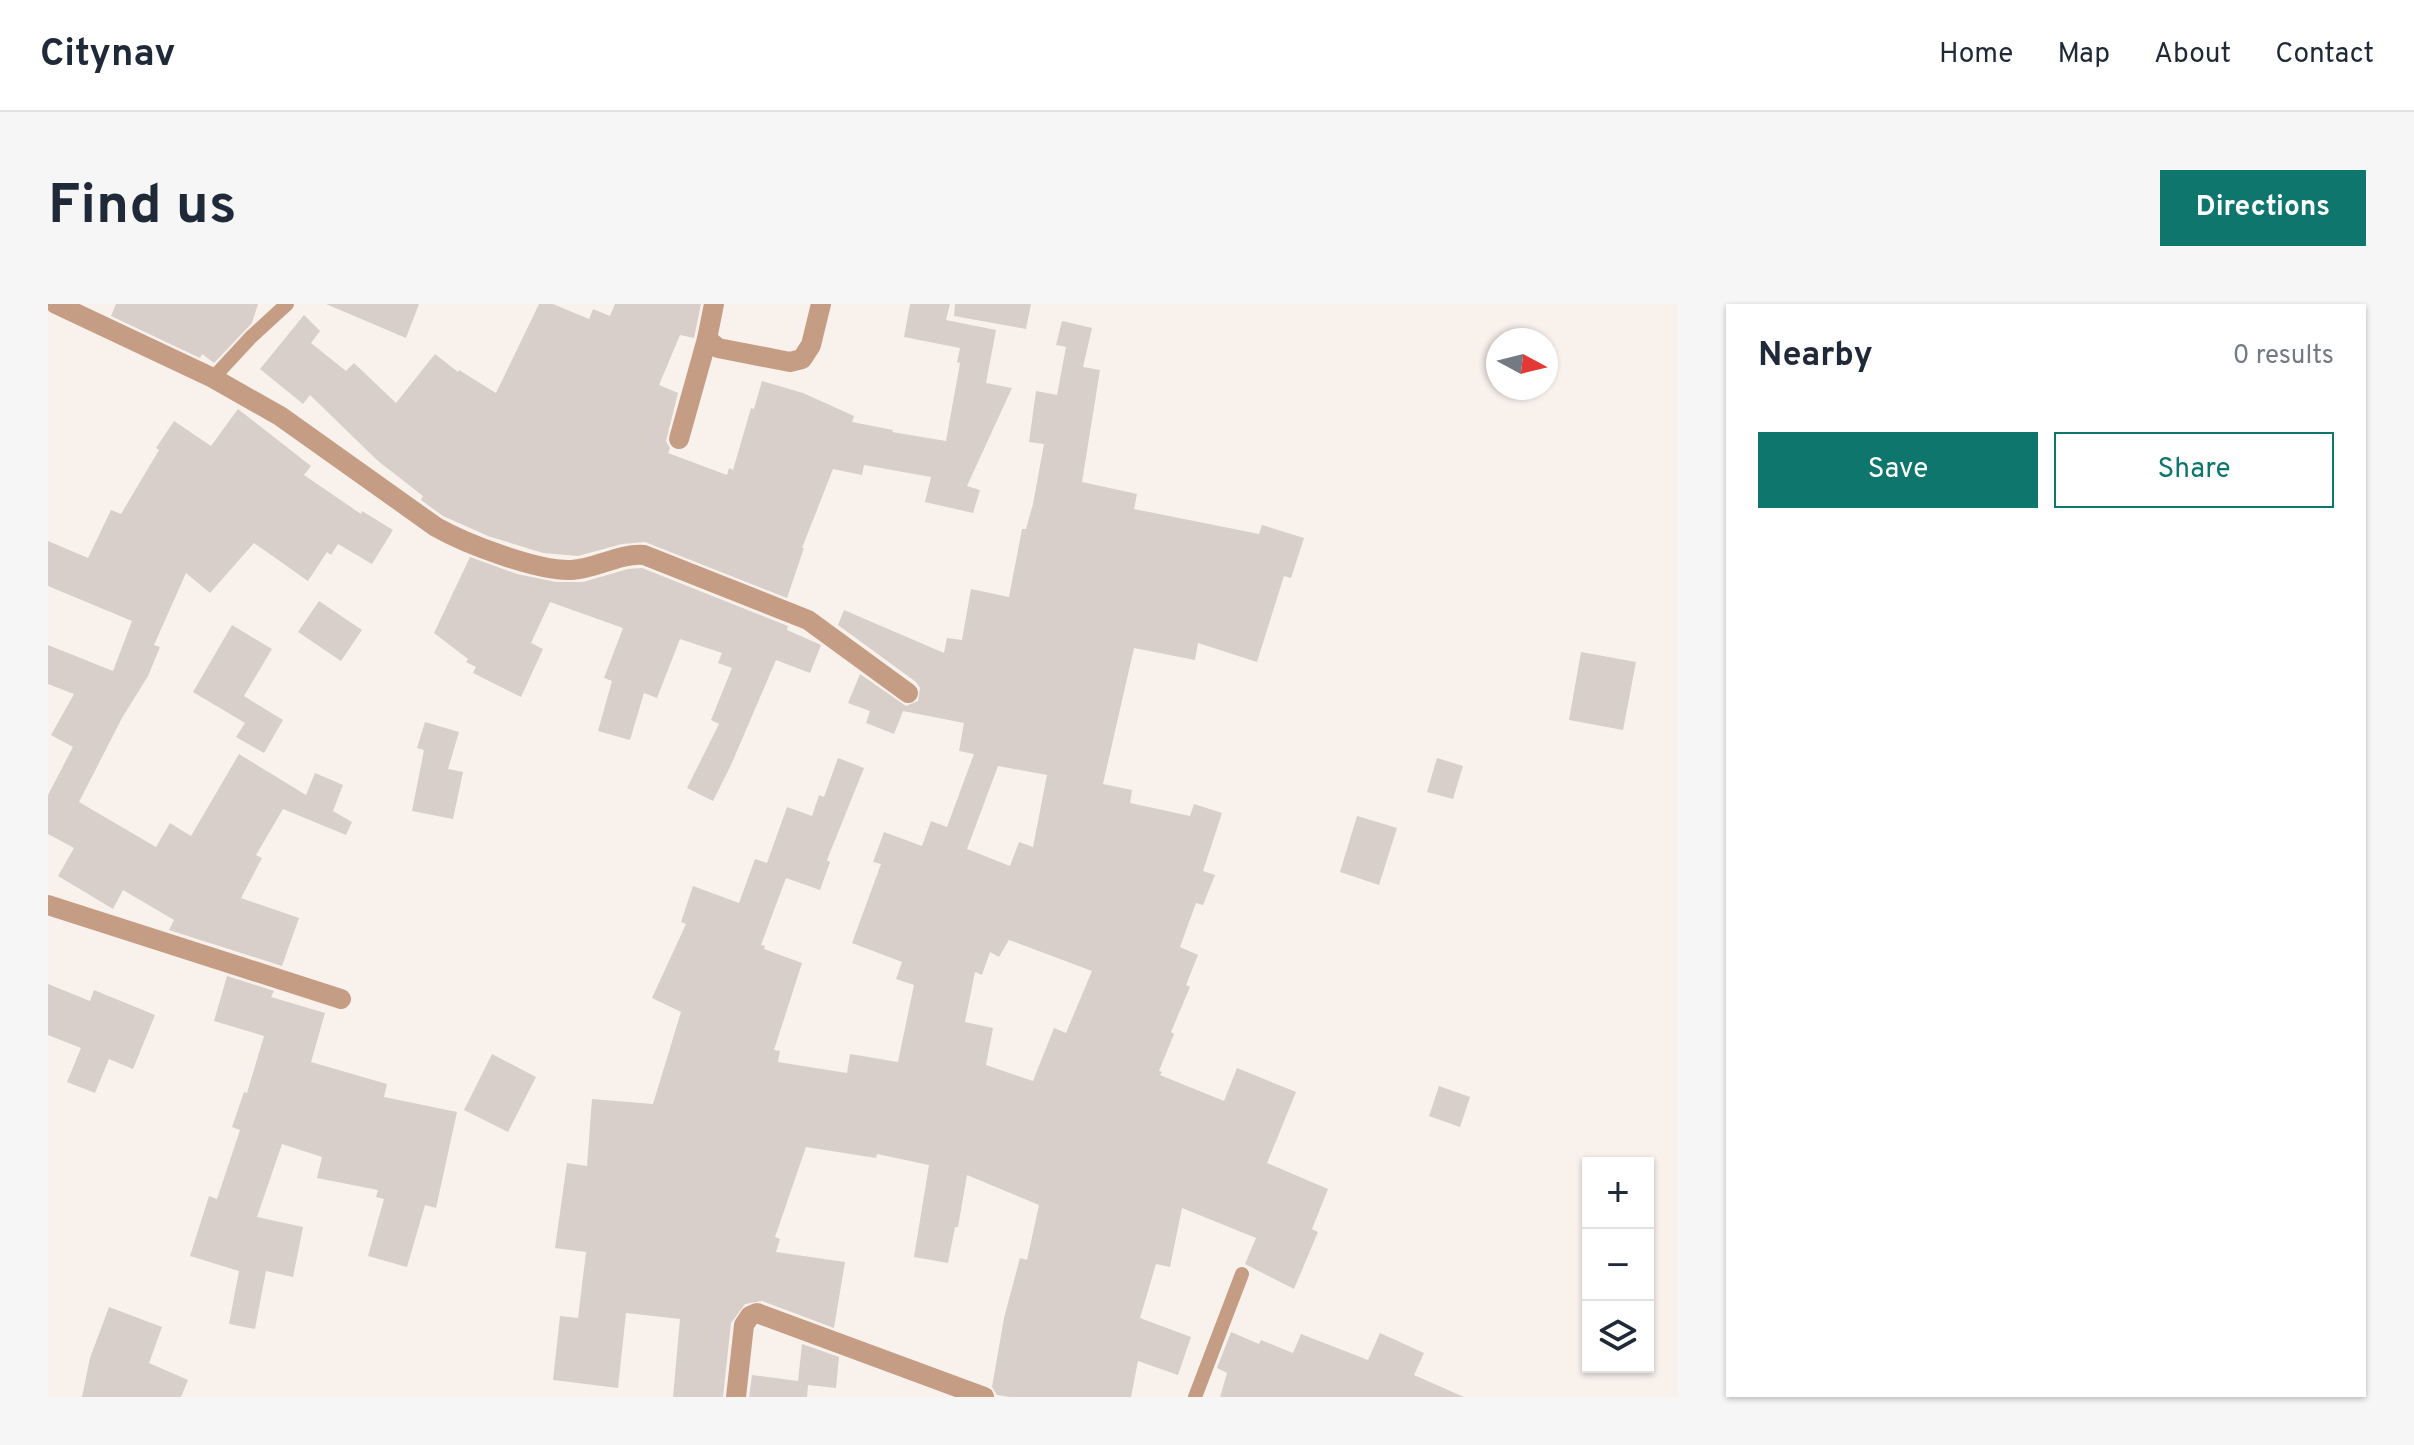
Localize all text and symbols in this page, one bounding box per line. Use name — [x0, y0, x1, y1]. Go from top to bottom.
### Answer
text: Citynav — [40, 31, 176, 80]
text: Home — [1939, 37, 2013, 73]
text: Map — [2057, 37, 2110, 73]
text: About — [2154, 37, 2231, 73]
text: Contact — [2275, 37, 2374, 73]
button: Directions — [2160, 170, 2366, 246]
text: Find us — [48, 173, 237, 243]
north arrow — [1486, 328, 1558, 400]
text: Nearby — [1758, 335, 1873, 378]
text: 0 results — [2233, 340, 2334, 373]
button: Save — [1758, 432, 2038, 508]
button: Share — [2054, 432, 2334, 508]
map controls — [1582, 1157, 1654, 1373]
button: + — [1582, 1157, 1654, 1229]
button: − — [1582, 1229, 1654, 1301]
button: layers — [1582, 1301, 1654, 1373]

